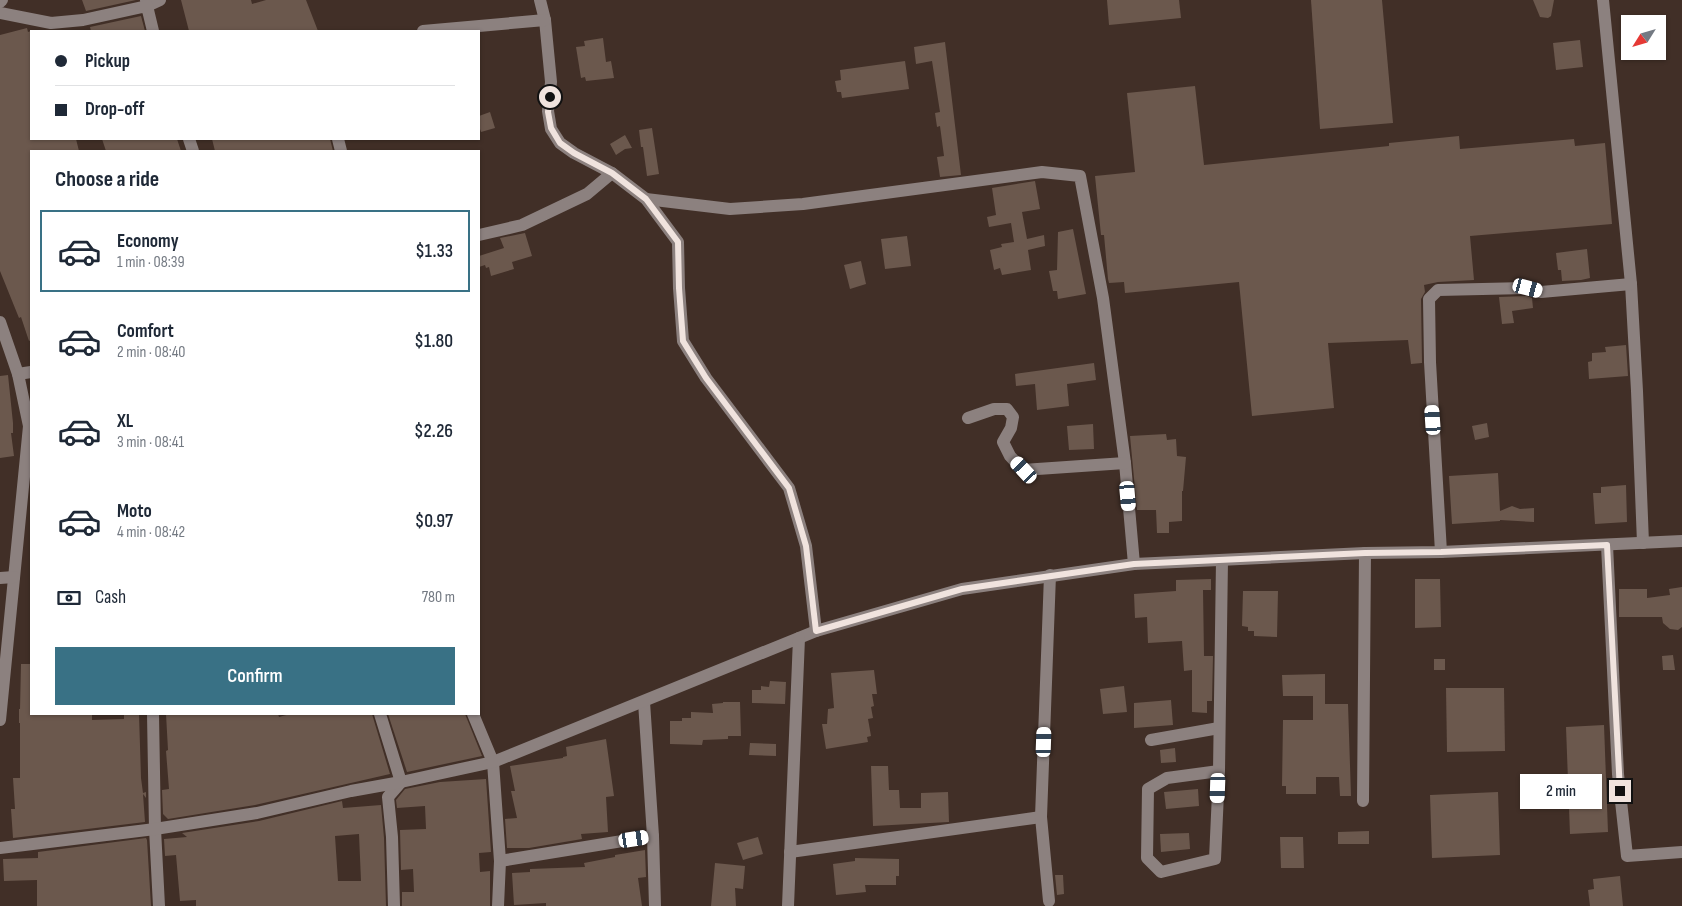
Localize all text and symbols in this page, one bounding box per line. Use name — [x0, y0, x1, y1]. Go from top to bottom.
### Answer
north arrow — [1621, 15, 1666, 60]
map controls — [1621, 15, 1666, 60]
text: Pickup — [85, 50, 130, 73]
route start — [539, 86, 561, 108]
text: Drop-off — [85, 98, 145, 121]
text: Choose a ride — [55, 166, 159, 193]
icon: car — [57, 229, 102, 274]
text: Economy — [117, 230, 179, 253]
text: $1.33 — [415, 240, 453, 263]
text: 1 min · 08:39 — [117, 253, 184, 272]
car — [1511, 277, 1544, 299]
icon: car — [57, 319, 102, 364]
text: Comfort — [117, 320, 174, 343]
text: $1.80 — [414, 330, 453, 353]
text: 2 min · 08:40 — [117, 343, 186, 362]
car — [1424, 405, 1441, 435]
icon: car — [57, 409, 102, 454]
text: XL — [117, 410, 133, 433]
text: $2.26 — [414, 420, 453, 443]
text: 3 min · 08:41 — [117, 433, 184, 452]
car — [1008, 454, 1039, 486]
car — [1119, 480, 1136, 512]
icon: car — [57, 499, 102, 544]
text: Moto — [117, 500, 152, 523]
text: $0.97 — [415, 510, 453, 533]
text: 4 min · 08:42 — [117, 523, 185, 542]
icon: cash — [55, 584, 83, 612]
text: Cash — [95, 586, 126, 609]
text: 780 m — [422, 588, 455, 607]
button: Confirm — [55, 647, 455, 705]
car — [1035, 727, 1052, 757]
car — [1209, 773, 1226, 803]
callout: 2 min — [1520, 774, 1602, 808]
route end — [1609, 780, 1631, 802]
text: 2 min — [1546, 782, 1576, 801]
car — [618, 829, 649, 849]

